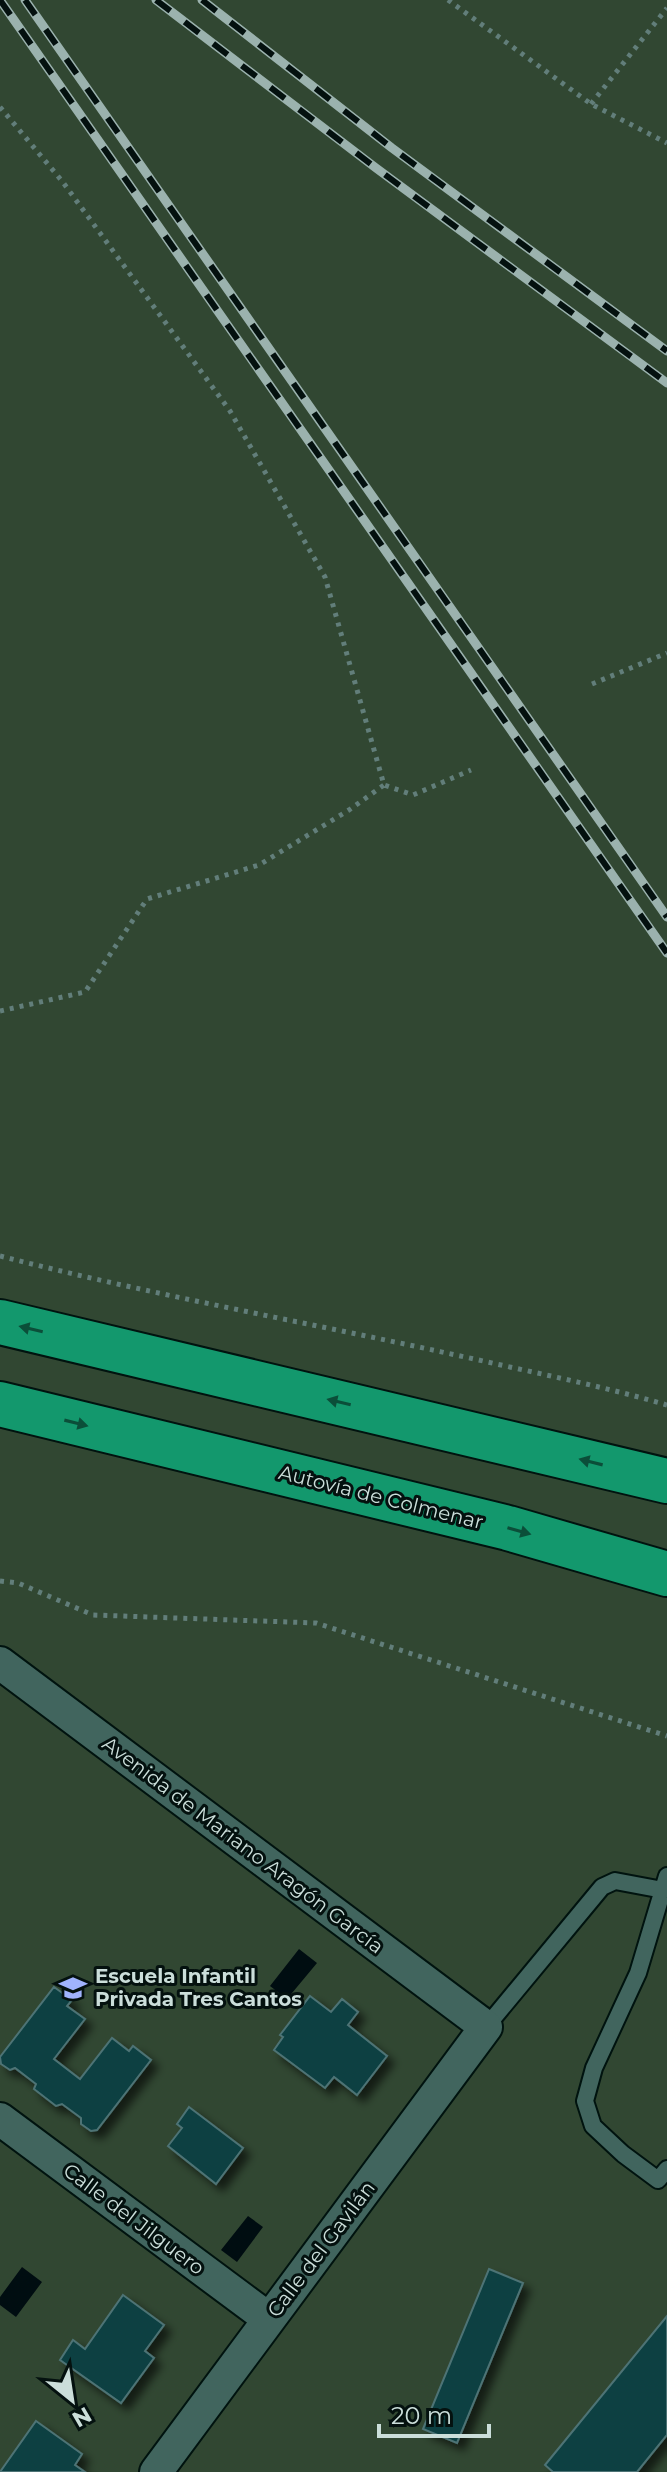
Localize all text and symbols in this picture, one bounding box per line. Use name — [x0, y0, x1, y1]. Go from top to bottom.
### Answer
one-way arrow — [18, 1322, 43, 1335]
one-way arrow — [326, 1395, 351, 1407]
one-way arrow — [63, 1417, 88, 1430]
one-way arrow — [579, 1456, 604, 1468]
street label: Autovía de Colmenar — [276, 1460, 486, 1534]
one-way arrow — [507, 1525, 531, 1538]
street label: Avenida de Mariano Aragón García — [98, 1731, 388, 1959]
place label: Escuela Infantil Privada Tres Cantos — [95, 1964, 302, 2011]
school or university icon: Escuela Infantil Privada Tres Cantos — [58, 1973, 88, 2003]
street label: Calle del Jilguero — [59, 2158, 209, 2280]
street label: Calle del Gavilán — [262, 2176, 380, 2322]
north arrow — [32, 2360, 112, 2440]
scale bar — [379, 2388, 489, 2438]
text: N — [67, 2401, 96, 2433]
text: 20 m — [391, 2401, 452, 2430]

